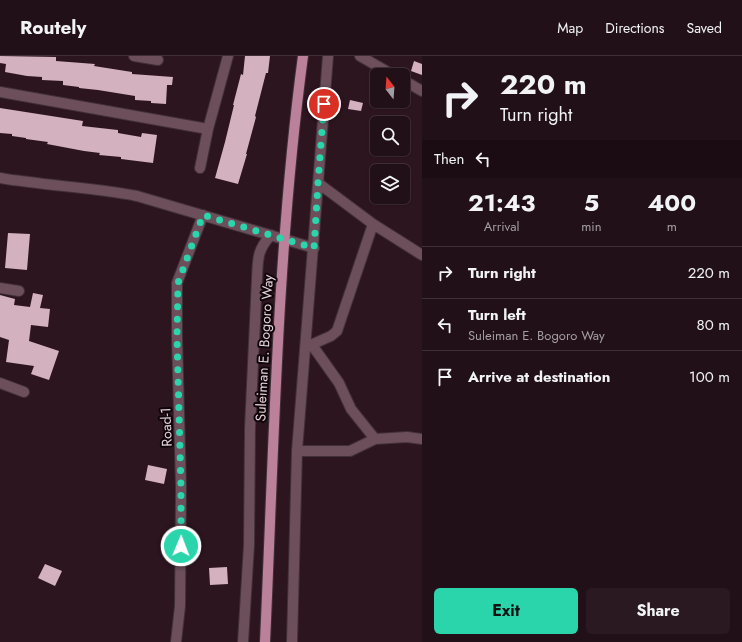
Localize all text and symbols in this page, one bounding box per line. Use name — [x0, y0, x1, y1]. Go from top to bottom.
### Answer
text: Routely — [20, 14, 86, 41]
text: Map — [557, 18, 583, 38]
text: Directions — [605, 18, 665, 38]
text: Saved — [687, 18, 722, 38]
text: 220 m — [500, 64, 587, 105]
north arrow — [370, 68, 410, 108]
map controls — [370, 68, 410, 204]
icon: right — [434, 72, 486, 124]
pin — [307, 87, 341, 121]
icon: arrive — [313, 93, 335, 115]
text: Turn right — [500, 102, 572, 128]
button: search — [370, 116, 410, 156]
text: Then — [434, 148, 464, 170]
icon: left — [472, 148, 494, 170]
button: layers — [370, 164, 410, 204]
text: 21:43 — [468, 185, 535, 220]
text: 5 — [584, 185, 599, 220]
text: 400 — [648, 185, 696, 220]
text: Arrival — [484, 217, 520, 236]
text: min — [581, 217, 602, 236]
text: m — [667, 217, 677, 236]
icon: right — [434, 262, 456, 284]
text: Turn right — [468, 262, 536, 284]
text: 220 m — [688, 262, 730, 284]
street label: Suleiman E. Bogoro Way — [250, 273, 278, 422]
text: Turn left — [468, 304, 526, 326]
icon: left — [434, 314, 456, 336]
text: 80 m — [697, 314, 730, 336]
text: Suleiman E. Bogoro Way — [468, 326, 605, 345]
icon: arrive — [434, 366, 456, 388]
text: Arrive at destination — [468, 366, 610, 388]
text: 100 m — [689, 366, 730, 388]
street label: Road-1 — [155, 407, 177, 447]
position arrow — [160, 525, 202, 567]
button: Exit — [434, 588, 578, 634]
button: Share — [586, 588, 730, 634]

